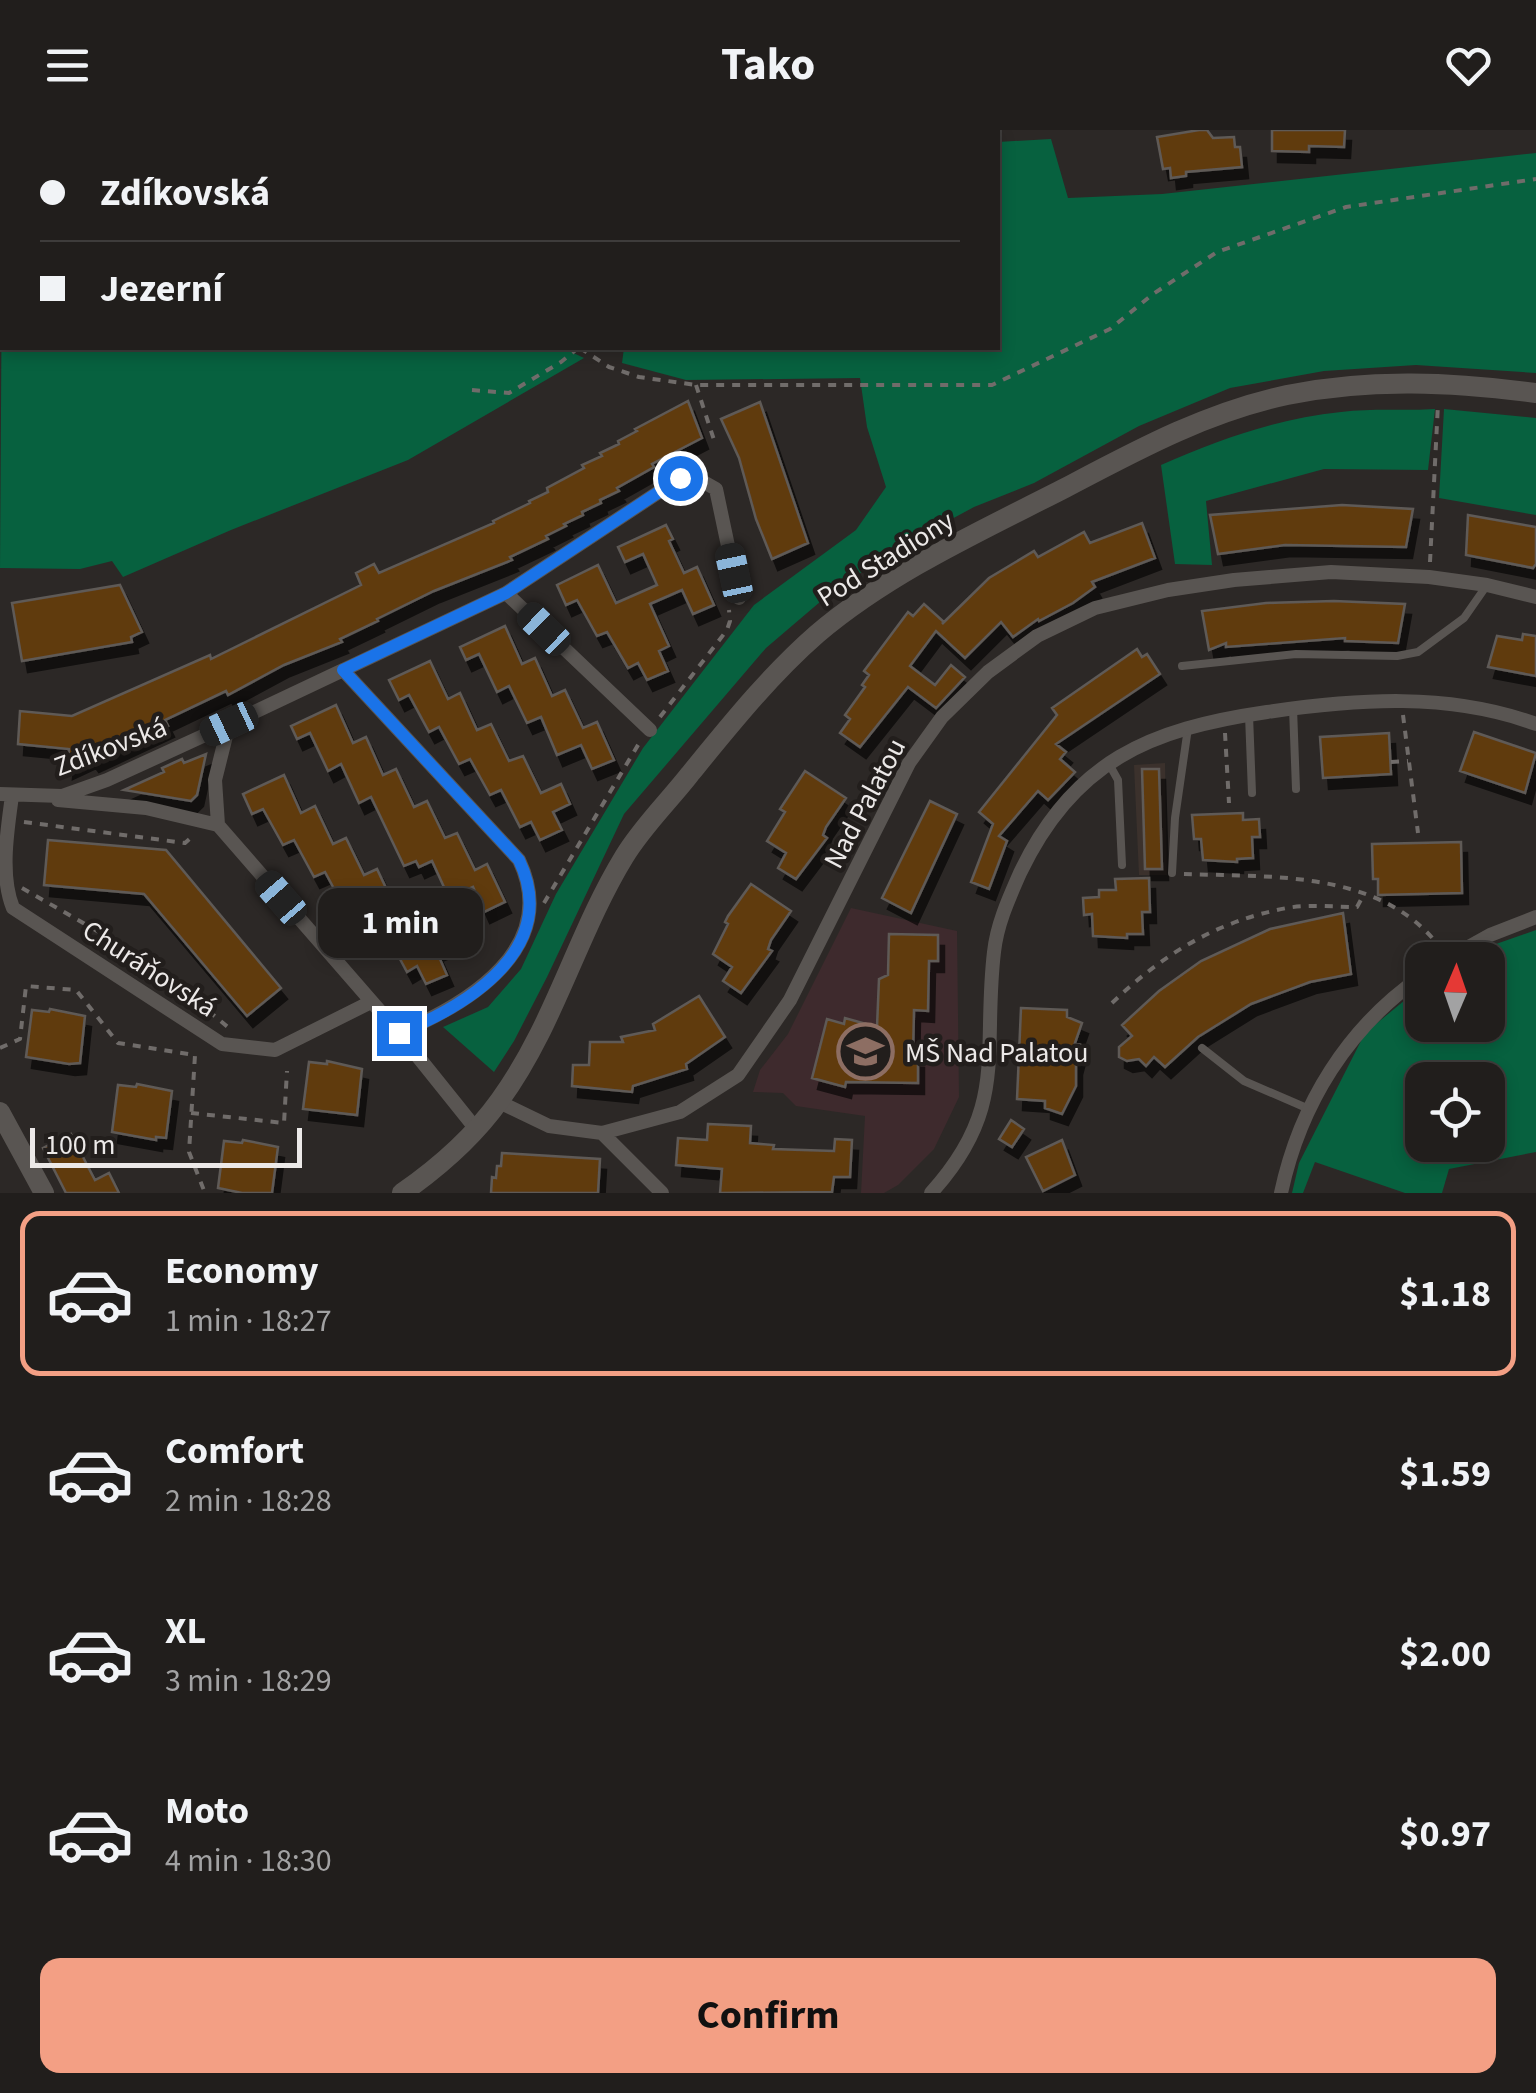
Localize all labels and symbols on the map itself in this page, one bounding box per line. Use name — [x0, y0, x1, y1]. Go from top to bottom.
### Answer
route start — [658, 456, 703, 501]
street label: Pod Stadiony — [809, 501, 962, 617]
car — [713, 541, 755, 605]
car — [512, 597, 576, 661]
car — [195, 698, 263, 750]
street label: Zdíkovská — [48, 707, 173, 787]
street label: Nad Palatou — [814, 731, 916, 876]
car — [250, 866, 312, 930]
callout: 1 min — [316, 888, 482, 958]
street label: Churáňovská — [75, 911, 224, 1027]
north arrow — [1405, 942, 1505, 1042]
route end — [377, 1011, 422, 1056]
school or university icon: MŠ Nad Palatou — [836, 1022, 896, 1082]
place label: MŠ Nad Palatou — [905, 1033, 1088, 1073]
scale bar — [30, 1123, 302, 1168]

